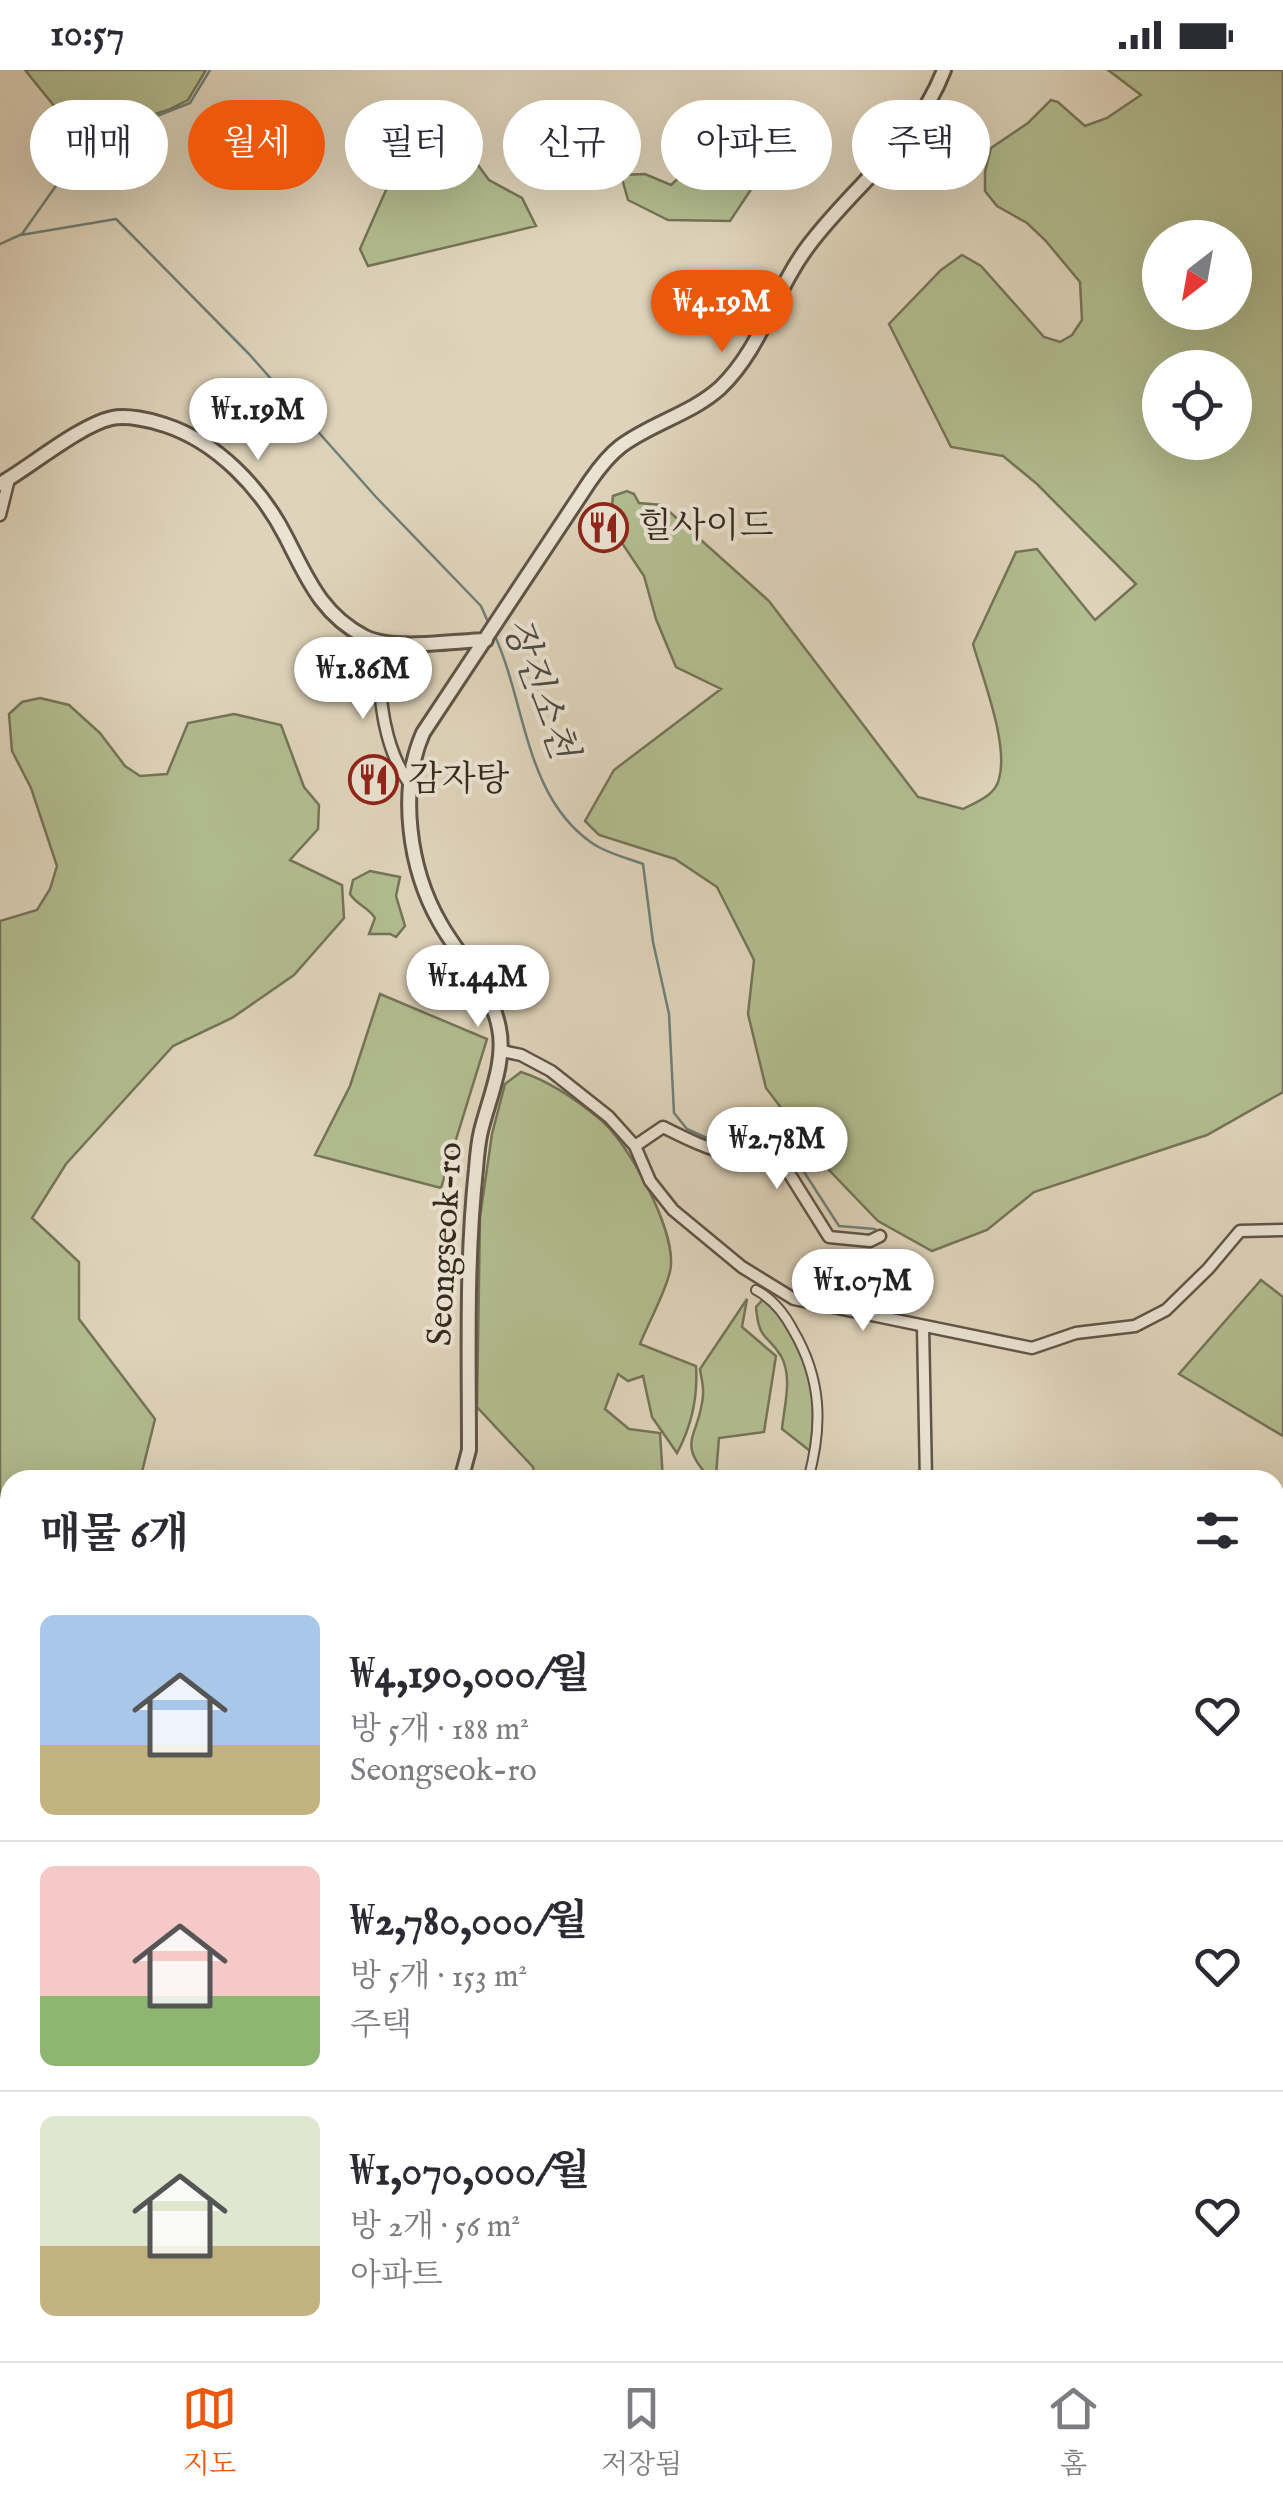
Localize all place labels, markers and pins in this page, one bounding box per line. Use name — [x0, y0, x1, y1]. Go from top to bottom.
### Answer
pin: ₩4.19M — [641, 270, 803, 355]
pin: ₩1.19M — [177, 378, 339, 463]
restaurant icon: 힐사이드 — [577, 501, 629, 553]
place label: 힐사이드 — [638, 505, 773, 550]
pin: ₩1.86M — [282, 637, 444, 722]
restaurant icon: 감자탕 — [347, 754, 399, 806]
place label: 감자탕 — [408, 758, 510, 803]
pin: ₩1.44M — [397, 945, 559, 1030]
pin: ₩2.78M — [696, 1107, 858, 1192]
pin: ₩1.07M — [782, 1249, 944, 1334]

